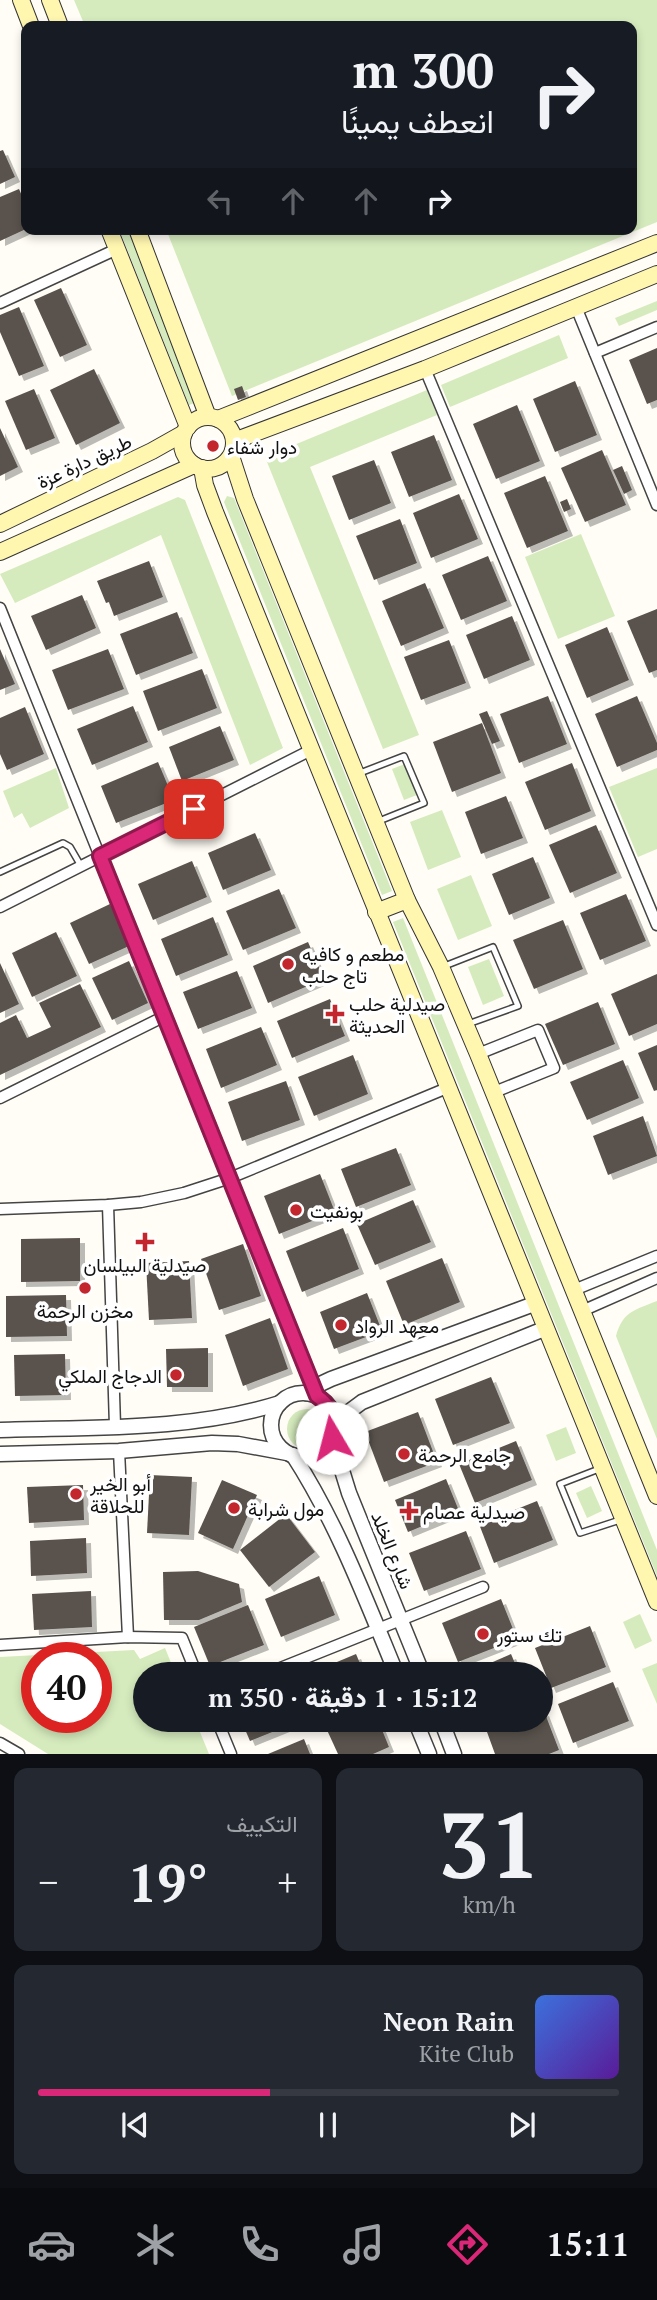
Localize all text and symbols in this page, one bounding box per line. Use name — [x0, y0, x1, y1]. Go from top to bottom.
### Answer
text: 300 m — [352, 37, 494, 102]
icon: right — [518, 49, 609, 140]
text: انعطف يمينًا — [341, 100, 494, 142]
icon: left — [201, 182, 239, 220]
icon: ahead — [274, 182, 312, 220]
icon: ahead — [347, 182, 385, 220]
icon: right — [420, 182, 458, 220]
street label: طريق دارة عزة — [33, 428, 135, 494]
place label: دوار شفاء — [227, 434, 297, 459]
marker: دوار شفاء — [205, 438, 221, 454]
pin — [164, 779, 224, 839]
icon: arrive — [175, 790, 213, 828]
place label: مطعم و كافيه تاج حلب — [302, 941, 404, 989]
marker: مطعم و كافيه تاج حلب — [280, 956, 296, 972]
place label: صيدلية حلب الحديثة — [349, 991, 445, 1038]
marker: صيدلية حلب الحديثة — [327, 1006, 343, 1022]
place label: بونفيت — [310, 1198, 363, 1223]
marker: بونفيت — [288, 1202, 304, 1218]
marker: صيدلية البيلسان — [137, 1234, 153, 1250]
place label: صيدلية البيلسان — [84, 1252, 207, 1277]
marker: مخزن الرحمة — [77, 1280, 93, 1296]
place label: مخزن الرحمة — [37, 1298, 133, 1323]
place label: معهد الرواد — [355, 1313, 439, 1338]
marker: معهد الرواد — [333, 1317, 349, 1333]
place label: الدجاج الملكي — [58, 1363, 162, 1392]
marker: الدجاج الملكي — [168, 1367, 184, 1383]
position arrow — [295, 1401, 369, 1475]
place label: جامع الرحمة — [418, 1442, 511, 1469]
marker: جامع الرحمة — [396, 1446, 412, 1462]
place label: أبو الخير للحلاقة — [89, 1471, 151, 1518]
marker: أبو الخير للحلاقة — [68, 1486, 84, 1502]
place label: مول شرابة — [248, 1496, 324, 1521]
place label: صيدلية عصام — [423, 1499, 525, 1525]
marker: مول شرابة — [226, 1500, 242, 1516]
marker: صيدلية عصام — [401, 1503, 417, 1519]
street label: شارع الخلد — [365, 1507, 420, 1593]
place label: تك ستور — [496, 1622, 562, 1647]
marker: تك ستور — [475, 1626, 491, 1642]
speed limit sign: 40 — [21, 1642, 112, 1733]
text: 15:12 · 1 دقيقة · 350 m — [208, 1680, 478, 1714]
text: 31 — [438, 1783, 541, 1904]
text: التكييف — [226, 1808, 298, 1839]
text: 19° — [128, 1848, 208, 1917]
text: − — [38, 1857, 58, 1907]
text: + — [277, 1857, 298, 1907]
text: km/h — [463, 1889, 516, 1920]
text: Neon Rain — [383, 2004, 514, 2038]
text: Kite Club — [419, 2038, 514, 2069]
icon: previous — [116, 2106, 154, 2144]
icon: pause — [309, 2106, 347, 2144]
icon: next — [503, 2106, 541, 2144]
icon: car — [27, 2220, 76, 2269]
icon: climate — [131, 2220, 180, 2269]
icon: phone — [235, 2220, 284, 2269]
icon: music — [339, 2220, 388, 2269]
icon: directions — [443, 2220, 492, 2269]
text: 15:11 — [546, 2223, 630, 2265]

